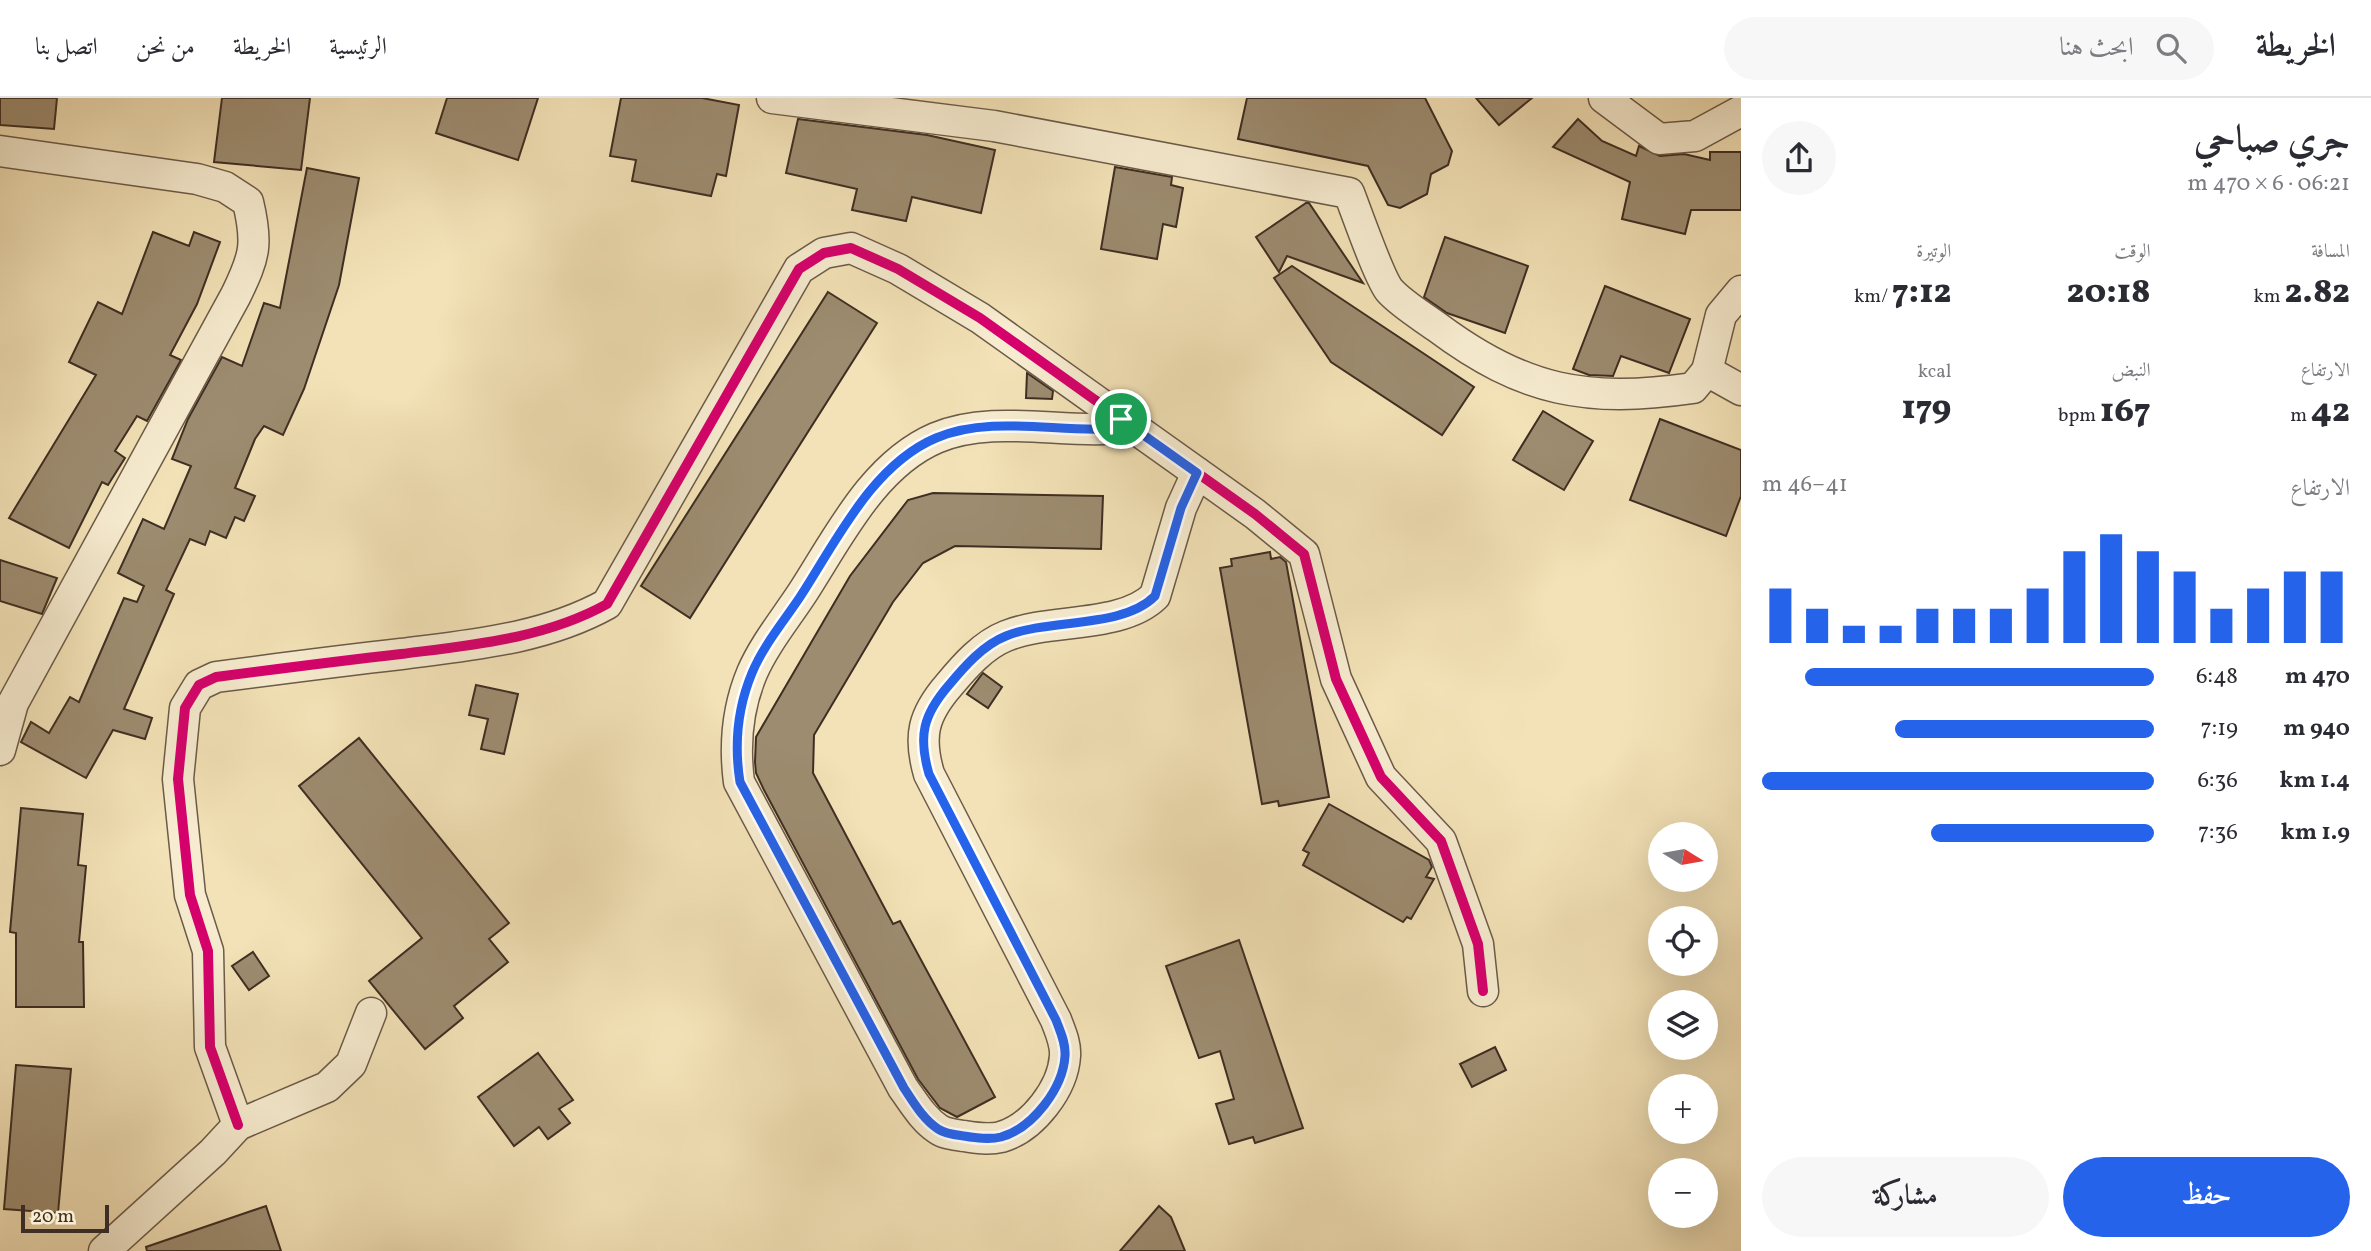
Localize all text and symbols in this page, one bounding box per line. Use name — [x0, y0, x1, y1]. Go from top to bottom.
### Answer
search box — [1724, 17, 2214, 80]
text: الخريطة — [2256, 25, 2336, 71]
icon: search — [2152, 29, 2190, 67]
text: ابحث هنا — [2059, 30, 2134, 66]
text: اتصل بنا — [35, 31, 98, 65]
text: من نحن — [136, 31, 195, 65]
text: الخريطة — [233, 31, 291, 65]
text: الرئيسية — [329, 31, 387, 65]
text: جري صباحي — [2194, 115, 2350, 168]
button: share — [1762, 121, 1836, 195]
text: 06:21 · 6 × 470 m — [2188, 168, 2350, 200]
text: الوتيرة — [1916, 239, 1951, 265]
text: الوقت — [2114, 239, 2151, 265]
text: المسافة — [2311, 239, 2350, 265]
text: 7:12 — [1892, 269, 1951, 317]
text: 20:18 — [2067, 269, 2151, 317]
text: 2.82 — [2284, 269, 2350, 317]
text: /km — [1854, 284, 1892, 310]
text: km — [2253, 284, 2284, 310]
text: النبض — [2112, 358, 2151, 384]
text: الارتفاع — [2301, 358, 2350, 384]
text: kcal — [1918, 359, 1951, 385]
text: 179 — [1901, 385, 1951, 433]
text: 167 — [2100, 388, 2151, 436]
text: 42 — [2311, 388, 2350, 436]
pin — [1091, 389, 1151, 449]
icon: arrive — [1102, 400, 1140, 438]
text: bpm — [2058, 403, 2100, 429]
text: m — [2290, 403, 2311, 429]
text: 41–46 m — [1762, 469, 1848, 501]
text: الارتفاع — [2290, 473, 2350, 505]
text: 6:48 — [2196, 661, 2238, 693]
text: 470 m — [2285, 661, 2350, 693]
text: 7:19 — [2201, 713, 2238, 745]
text: 940 m — [2283, 713, 2350, 745]
text: 6:36 — [2197, 765, 2238, 797]
text: 1.4 km — [2279, 765, 2350, 797]
text: 7:36 — [2198, 817, 2238, 849]
text: 1.9 km — [2281, 817, 2350, 849]
north arrow — [1648, 822, 1718, 892]
map controls — [1648, 822, 1718, 1228]
button: locate — [1648, 906, 1718, 976]
button: layers — [1648, 990, 1718, 1060]
button: + — [1648, 1074, 1718, 1144]
button: مشاركة — [1762, 1157, 2049, 1237]
button: حفظ — [2063, 1157, 2350, 1237]
button: − — [1648, 1158, 1718, 1228]
scale bar — [21, 1202, 108, 1234]
text: 20 m — [32, 1204, 74, 1230]

